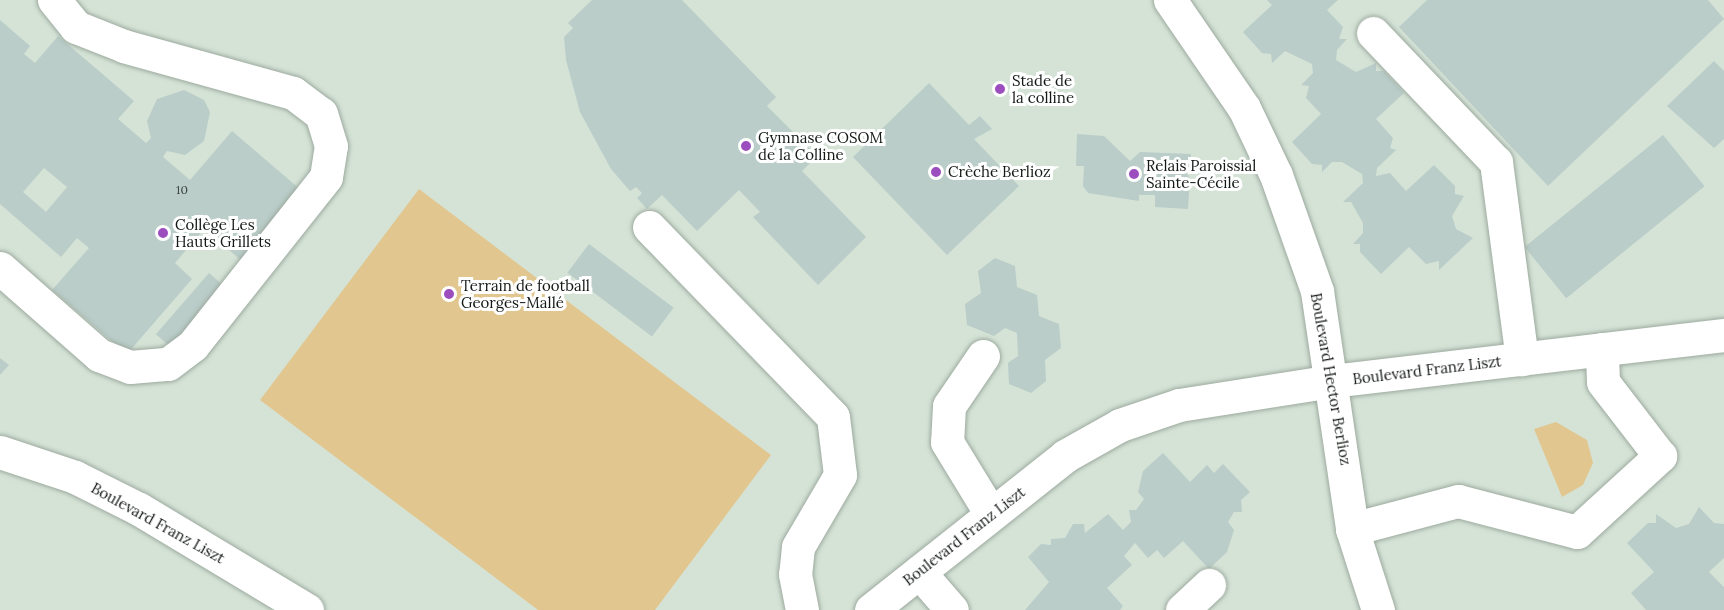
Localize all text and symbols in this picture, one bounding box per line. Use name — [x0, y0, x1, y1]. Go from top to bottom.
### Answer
place label: Stade de la colline — [1012, 71, 1074, 106]
marker: Stade de la colline — [993, 82, 1007, 96]
place label: Gymnase COSOM de la Colline — [758, 128, 883, 163]
marker: Gymnase COSOM de la Colline — [739, 139, 753, 153]
place label: Relais Paroissial Sainte-Cécile — [1146, 156, 1256, 191]
place label: Crèche Berlioz — [948, 163, 1051, 181]
marker: Crèche Berlioz — [929, 165, 943, 179]
marker: Relais Paroissial Sainte-Cécile — [1127, 167, 1141, 181]
house number: 10 — [176, 183, 188, 197]
place label: Collège Les Hauts Grillets — [175, 215, 271, 250]
marker: Collège Les Hauts Grillets — [156, 226, 170, 240]
place label: Terrain de football Georges-Mallé — [461, 276, 590, 311]
marker: Terrain de football Georges-Mallé — [442, 287, 456, 301]
street label: Boulevard Hector Berlioz — [1307, 291, 1355, 467]
street label: Boulevard Franz Liszt — [1352, 352, 1502, 388]
street label: Boulevard Franz Liszt — [88, 479, 228, 567]
street label: Boulevard Franz Liszt — [899, 483, 1029, 589]

